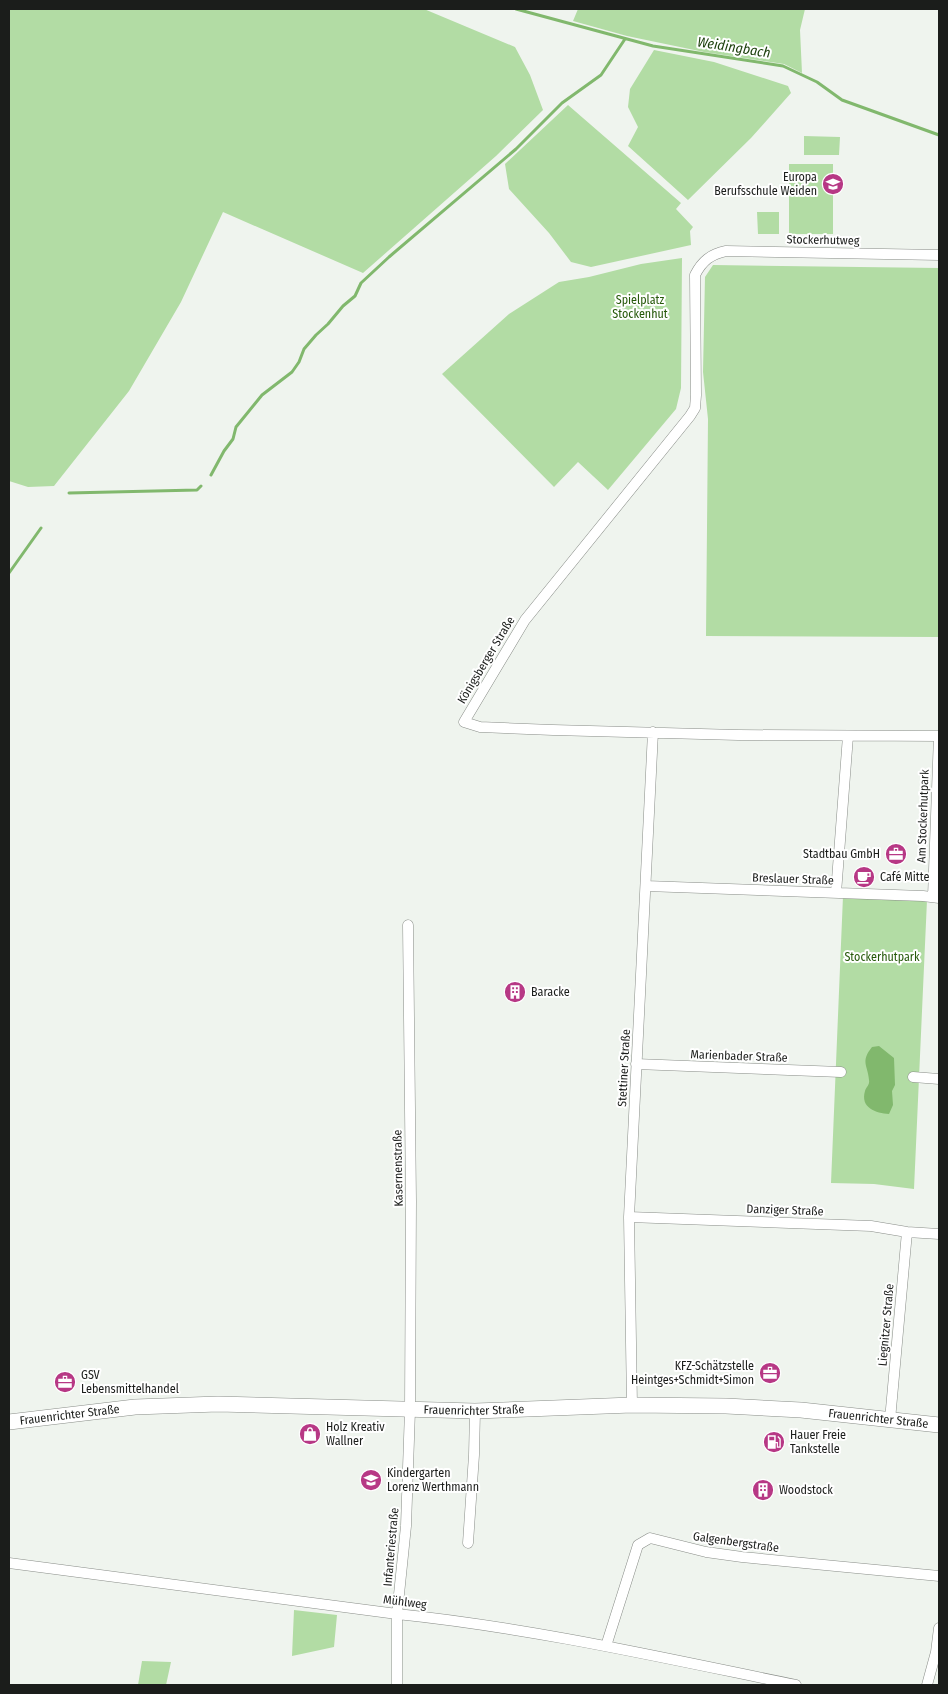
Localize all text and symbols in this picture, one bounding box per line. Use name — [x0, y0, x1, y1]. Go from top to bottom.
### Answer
water label: Weidingbach — [696, 33, 772, 62]
place label: Europa Berufsschule Weiden — [714, 170, 817, 198]
school or university icon: Europa Berufsschule Weiden — [821, 172, 845, 196]
street label: Stockerhutweg — [787, 232, 860, 248]
park label: Spielplatz Stockenhut — [612, 293, 668, 321]
street label: Königsberger Straße — [454, 614, 518, 706]
street label: Am Stockerhutpark — [914, 769, 932, 863]
office icon: Stadtbau GmbH — [884, 842, 908, 866]
place label: Stadtbau GmbH — [803, 847, 880, 861]
cafe icon: Café Mitte — [852, 865, 876, 889]
place label: Café Mitte — [880, 870, 929, 884]
street label: Breslauer Straße — [752, 871, 834, 887]
park label: Stockerhutpark — [844, 950, 920, 964]
building icon: Baracke — [503, 980, 527, 1004]
place label: Baracke — [531, 985, 570, 999]
street label: Stettiner Straße — [615, 1029, 633, 1107]
street label: Marienbader Straße — [690, 1047, 788, 1065]
street label: Kasernenstraße — [390, 1129, 406, 1207]
street label: Danziger Straße — [746, 1202, 824, 1218]
street label: Liegnitzer Straße — [875, 1283, 897, 1367]
place label: KFZ-Schätzstelle Heintges+Schmidt+Simon — [631, 1359, 754, 1387]
office icon: KFZ-Schätzstelle Heintges+Schmidt+Simon — [758, 1361, 782, 1385]
place label: GSV Lebensmittelhandel — [81, 1368, 179, 1396]
office icon: GSV Lebensmittelhandel — [53, 1370, 77, 1394]
street label: Frauenrichter Straße — [19, 1402, 120, 1428]
street label: Frauenrichter Straße — [424, 1402, 525, 1418]
street label: Frauenrichter Straße — [828, 1406, 929, 1431]
place label: Holz Kreativ Wallner — [326, 1420, 385, 1448]
shop icon: Holz Kreativ Wallner — [298, 1422, 322, 1446]
place label: Hauer Freie Tankstelle — [790, 1428, 846, 1456]
fuel station icon: Hauer Freie Tankstelle — [762, 1430, 786, 1454]
place label: Kindergarten Lorenz Werthmann — [387, 1466, 479, 1494]
school or university icon: Kindergarten Lorenz Werthmann — [359, 1468, 383, 1492]
building icon: Woodstock — [751, 1478, 775, 1502]
place label: Woodstock — [779, 1483, 833, 1497]
street label: Infanteriestraße — [381, 1507, 401, 1587]
street label: Galgenbergstraße — [692, 1529, 780, 1555]
street label: Mühlweg — [382, 1592, 428, 1612]

